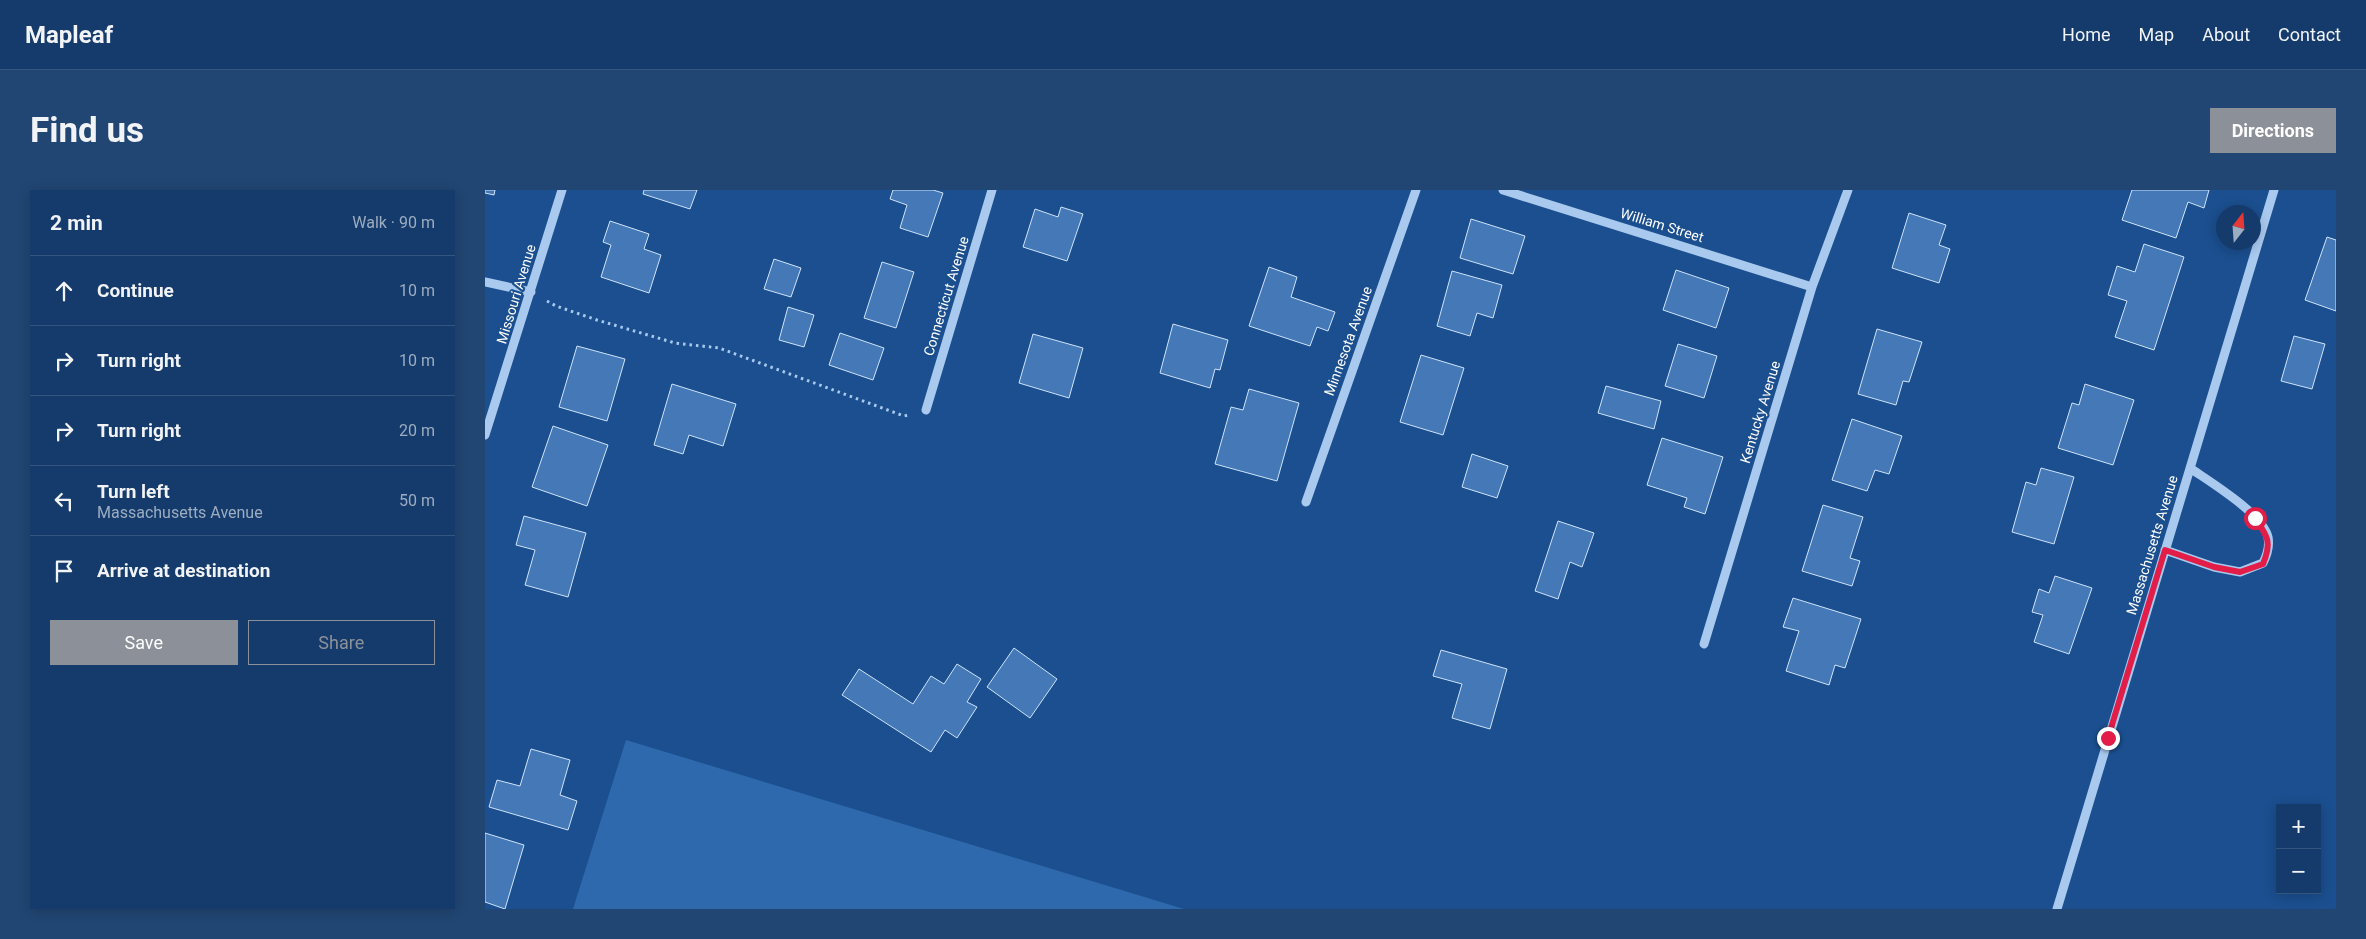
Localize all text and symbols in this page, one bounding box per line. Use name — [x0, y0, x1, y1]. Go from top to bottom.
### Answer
text: Mapleaf — [25, 21, 113, 49]
text: Home — [2062, 24, 2111, 45]
text: Map — [2139, 24, 2174, 45]
text: About — [2202, 24, 2250, 45]
text: Contact — [2278, 24, 2341, 45]
button: Directions — [2210, 108, 2336, 153]
text: Find us — [30, 110, 144, 151]
street label: William Street — [1618, 205, 1706, 245]
north arrow — [2216, 205, 2261, 250]
text: 2 min — [50, 211, 103, 235]
text: Walk · 90 m — [352, 213, 435, 232]
street label: Connecticut Avenue — [920, 234, 972, 358]
street label: Missouri Avenue — [493, 242, 539, 346]
icon: ahead — [50, 277, 78, 305]
text: Continue — [97, 279, 174, 302]
text: 10 m — [399, 281, 435, 300]
street label: Minnesota Avenue — [1321, 284, 1375, 398]
icon: right — [50, 347, 78, 375]
text: Turn right — [97, 349, 181, 372]
text: 10 m — [399, 351, 435, 370]
street label: Kentucky Avenue — [1737, 359, 1783, 465]
icon: right — [50, 417, 78, 445]
text: Turn right — [97, 419, 181, 442]
text: 20 m — [399, 421, 435, 440]
street label: Massachusetts Avenue — [2123, 473, 2181, 617]
text: Turn left — [97, 480, 170, 503]
icon: left — [50, 487, 78, 515]
text: 50 m — [399, 491, 435, 510]
text: Massachusetts Avenue — [97, 503, 263, 522]
route start — [2244, 507, 2267, 530]
icon: arrive — [50, 557, 78, 585]
text: Arrive at destination — [97, 559, 270, 582]
button: Save — [50, 620, 238, 665]
button: Share — [248, 620, 435, 665]
route end — [2097, 727, 2120, 750]
map controls — [2276, 804, 2321, 894]
button: + — [2276, 804, 2321, 849]
button: − — [2276, 849, 2321, 894]

